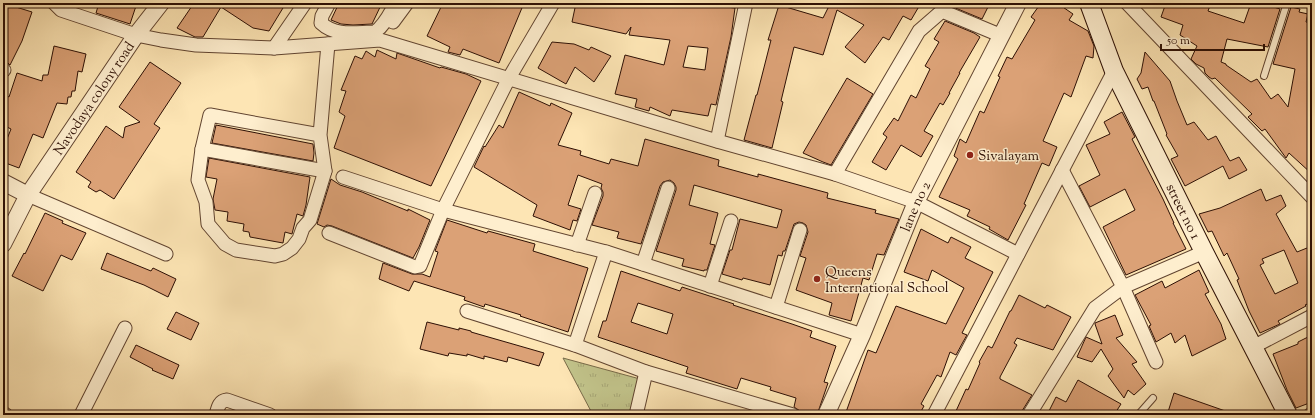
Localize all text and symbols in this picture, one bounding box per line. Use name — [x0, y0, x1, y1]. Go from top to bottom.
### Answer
scale bar — [1161, 26, 1264, 52]
text: 50 m — [1166, 32, 1190, 50]
street label: Navodaya colony road — [50, 38, 141, 160]
place label: Sivalayam — [978, 147, 1040, 167]
marker: Sivalayam — [965, 150, 975, 160]
street label: lane no 2 — [897, 178, 937, 235]
street label: street no 1 — [1160, 181, 1204, 244]
place label: Queens International School — [825, 263, 949, 299]
marker: Queens International School — [812, 274, 822, 284]

